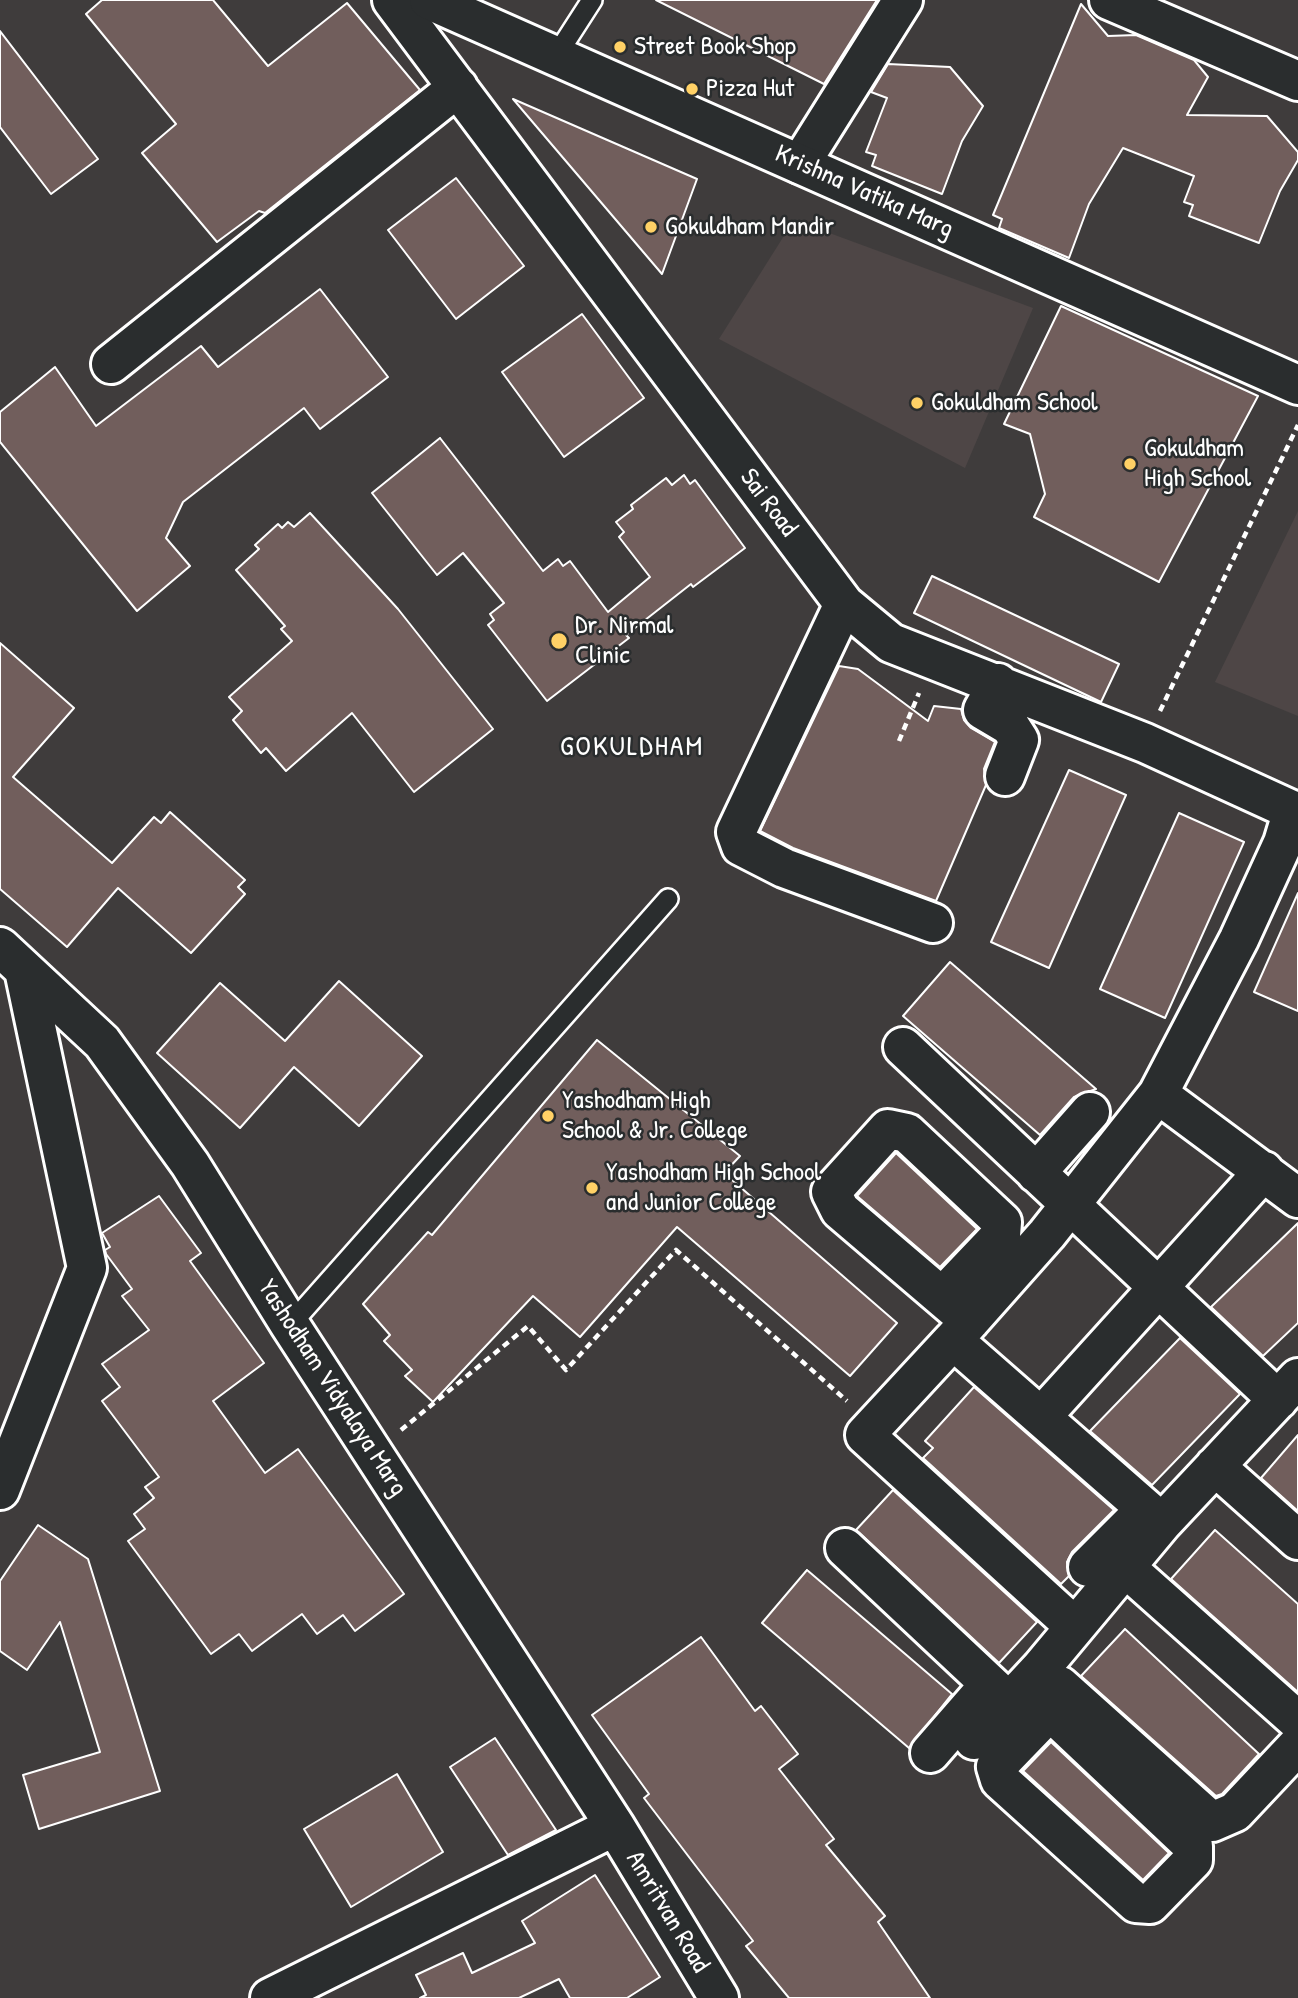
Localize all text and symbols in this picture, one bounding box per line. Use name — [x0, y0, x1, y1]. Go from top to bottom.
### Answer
place label: Street Book Shop — [634, 31, 796, 63]
marker: Street Book Shop — [612, 39, 628, 55]
place label: Pizza Hut — [706, 73, 794, 105]
marker: Pizza Hut — [684, 81, 700, 97]
street label: Krishna Vatika Marg — [770, 139, 958, 245]
place label: Gokuldham Mandir — [665, 211, 834, 243]
marker: Gokuldham Mandir — [643, 219, 659, 235]
place label: Gokuldham School — [931, 387, 1098, 419]
marker: Gokuldham School — [909, 395, 925, 411]
place label: Gokuldham High School — [1144, 433, 1251, 494]
marker: Gokuldham High School — [1122, 456, 1138, 472]
street label: Sai Road — [733, 463, 803, 543]
place label: Dr. Nirmal Clinic — [575, 610, 673, 672]
marker: Dr. Nirmal Clinic — [549, 631, 569, 651]
district label: GOKULDHAM — [561, 731, 703, 765]
place label: Yashodham High School & Jr. College — [562, 1085, 748, 1146]
marker: Yashodham High School & Jr. College — [540, 1108, 556, 1124]
place label: Yashodham High School and Junior College — [606, 1157, 821, 1218]
marker: Yashodham High School and Junior College — [584, 1180, 600, 1196]
street label: Yashodham Vidyalaya Marg — [250, 1274, 414, 1502]
street label: Amritvan Road — [619, 1846, 715, 1978]

